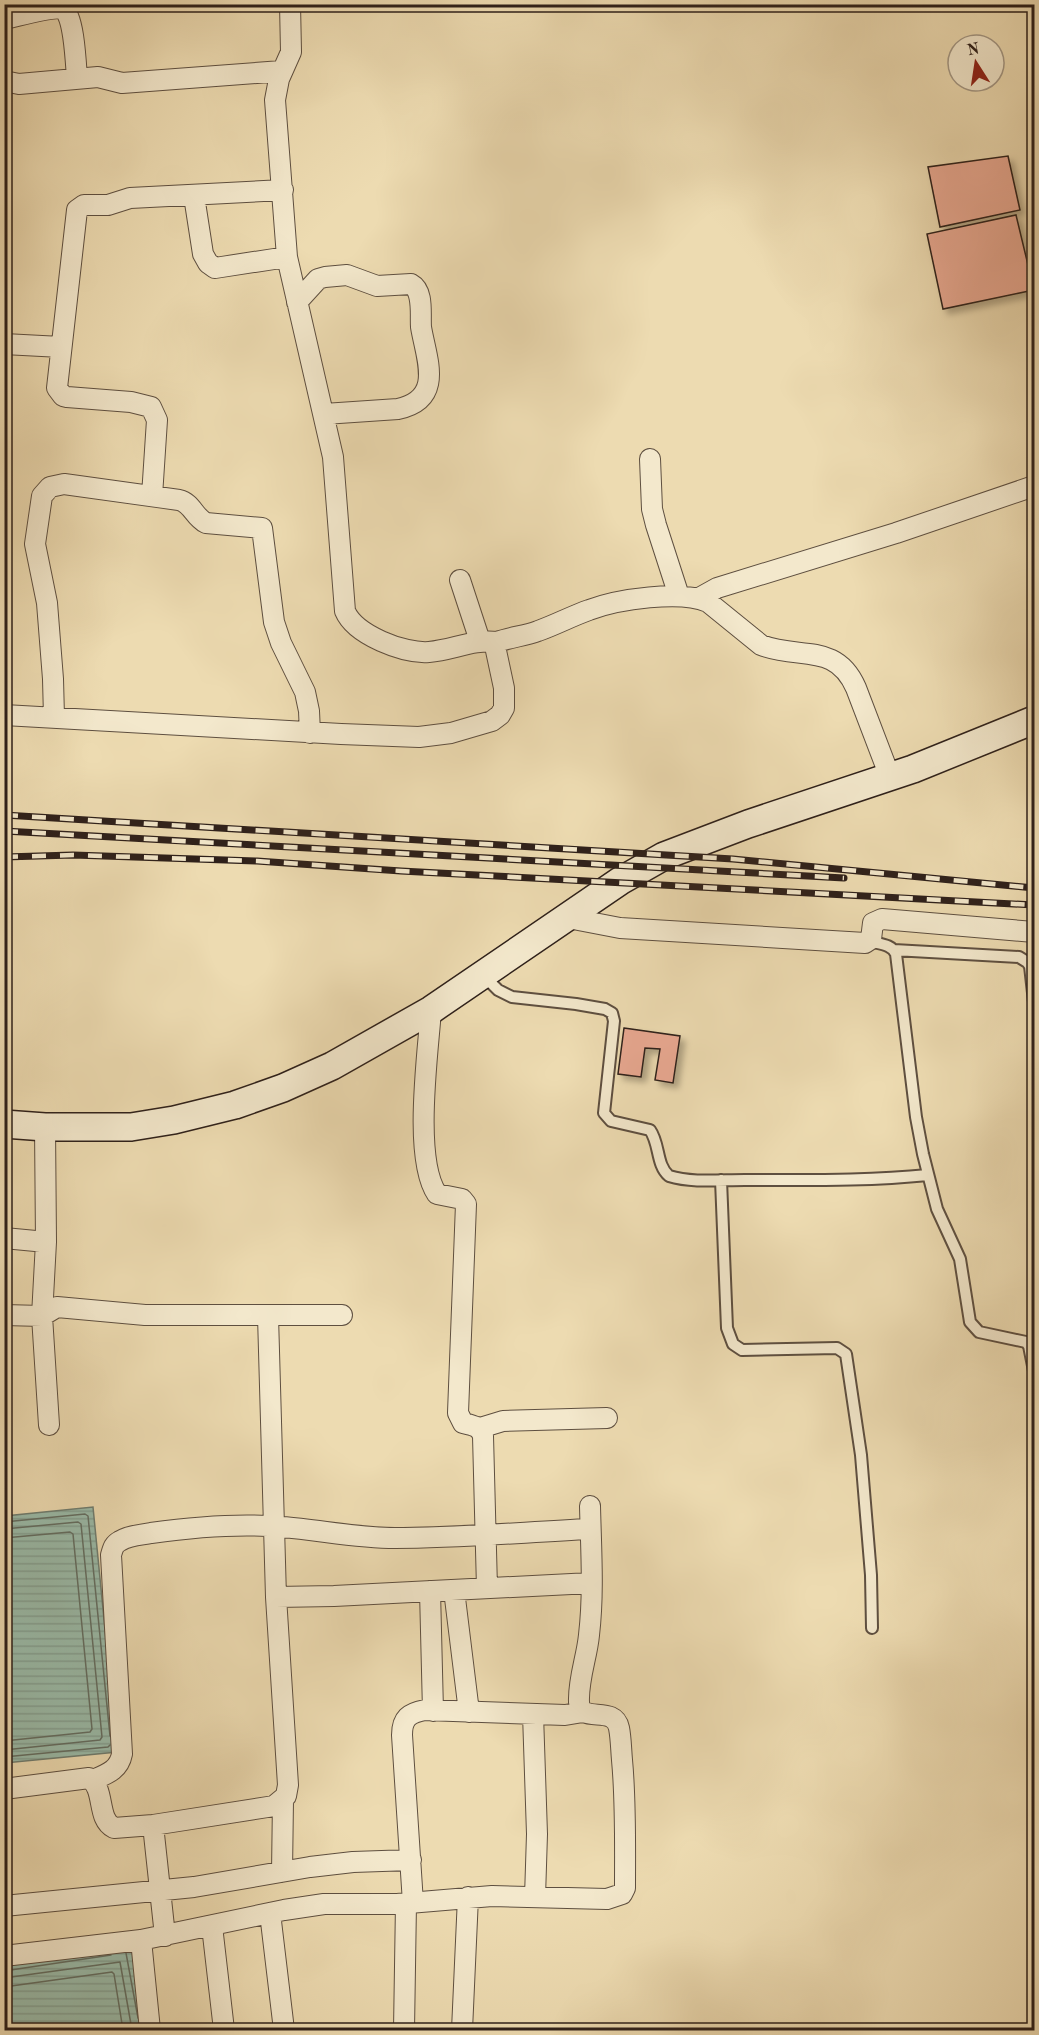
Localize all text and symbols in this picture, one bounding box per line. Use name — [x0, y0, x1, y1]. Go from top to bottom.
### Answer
north arrow — [946, 33, 1006, 93]
text: N — [966, 41, 982, 59]

